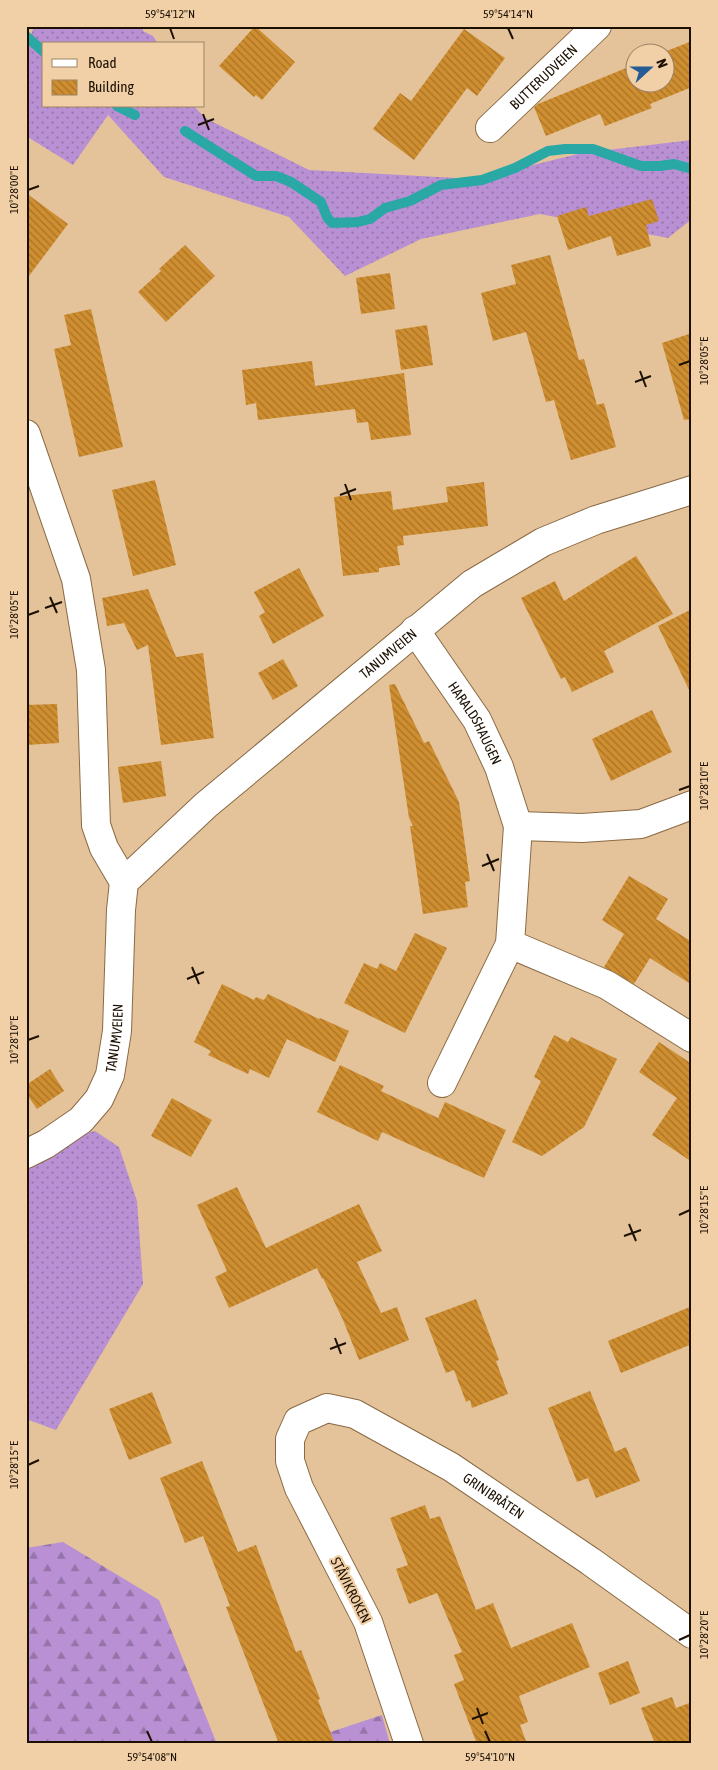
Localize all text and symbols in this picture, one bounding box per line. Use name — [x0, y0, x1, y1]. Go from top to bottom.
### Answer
text: 59°54'12"N — [145, 7, 195, 21]
text: 59°54'14"N — [483, 7, 533, 21]
street label: BUTTERUDVEIEN — [507, 41, 581, 113]
legend — [42, 42, 205, 108]
north arrow — [626, 42, 676, 92]
text: Road — [88, 54, 117, 71]
text: N — [653, 57, 671, 70]
text: Building — [88, 78, 134, 95]
text: 10°28'00"E — [7, 166, 21, 214]
text: 10°28'05"E — [697, 337, 711, 385]
text: 10°28'05"E — [7, 591, 21, 639]
street label: TANUMVEIEN — [357, 625, 420, 682]
street label: HARALDSHAUGEN — [445, 679, 505, 767]
text: 10°28'10"E — [697, 762, 711, 810]
street label: TANUMVEIEN — [103, 1004, 126, 1074]
text: 10°28'10"E — [7, 1016, 21, 1064]
text: 10°28'15"E — [697, 1186, 711, 1234]
text: 10°28'15"E — [7, 1441, 21, 1489]
street label: GRINIBRÅTEN — [460, 1469, 527, 1522]
street label: STÅVIKROKEN — [328, 1554, 375, 1625]
text: 10°28'20"E — [697, 1611, 711, 1659]
text: 59°54'08"N — [127, 1750, 177, 1764]
text: 59°54'10"N — [465, 1750, 515, 1764]

